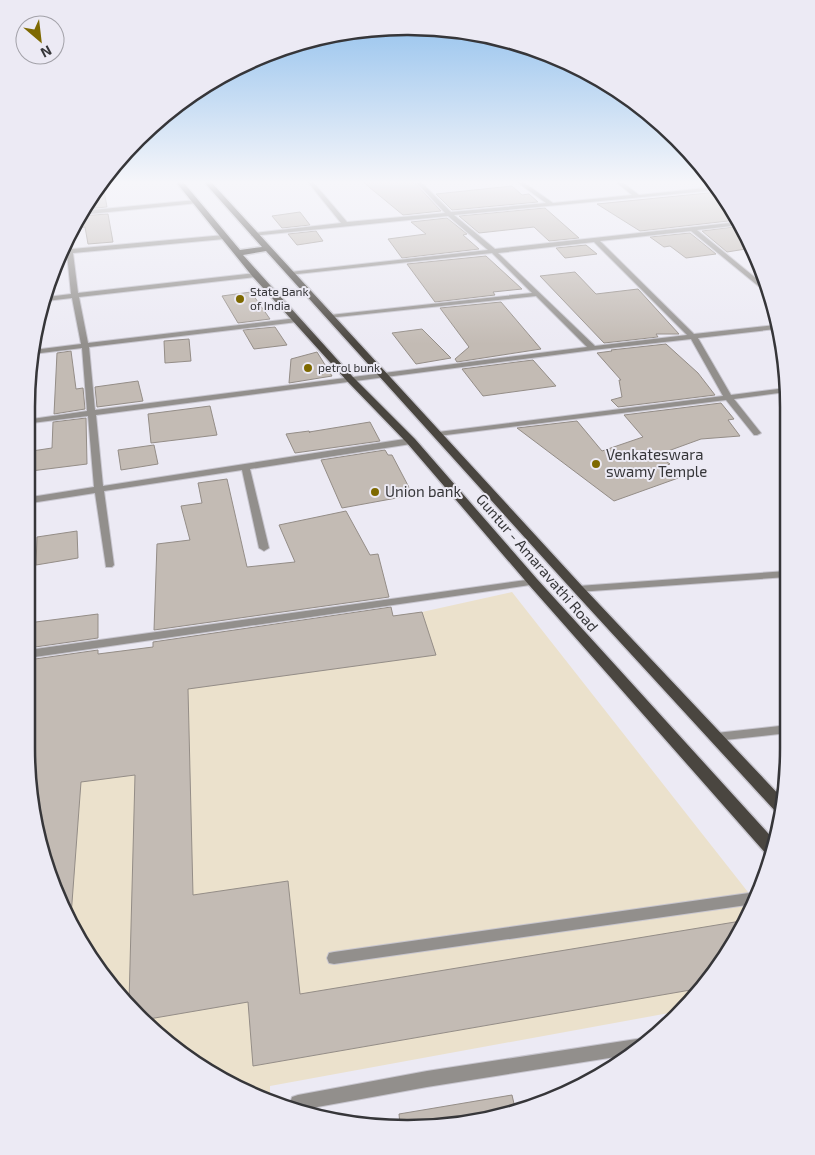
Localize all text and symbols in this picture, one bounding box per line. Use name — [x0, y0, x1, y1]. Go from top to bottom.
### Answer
north arrow — [15, 15, 65, 65]
text: N — [38, 42, 55, 62]
place label: State Bank of India — [250, 284, 309, 312]
marker: State Bank of India — [234, 293, 246, 305]
place label: petrol bunk — [318, 360, 380, 374]
marker: petrol bunk — [302, 362, 314, 374]
place label: Venkateswara swamy Temple — [606, 445, 707, 480]
marker: Venkateswara swamy Temple — [590, 458, 602, 470]
place label: Union bank — [385, 482, 462, 500]
marker: Union bank — [369, 486, 381, 498]
street label: Guntur - Amaravathi Road — [473, 490, 603, 635]

